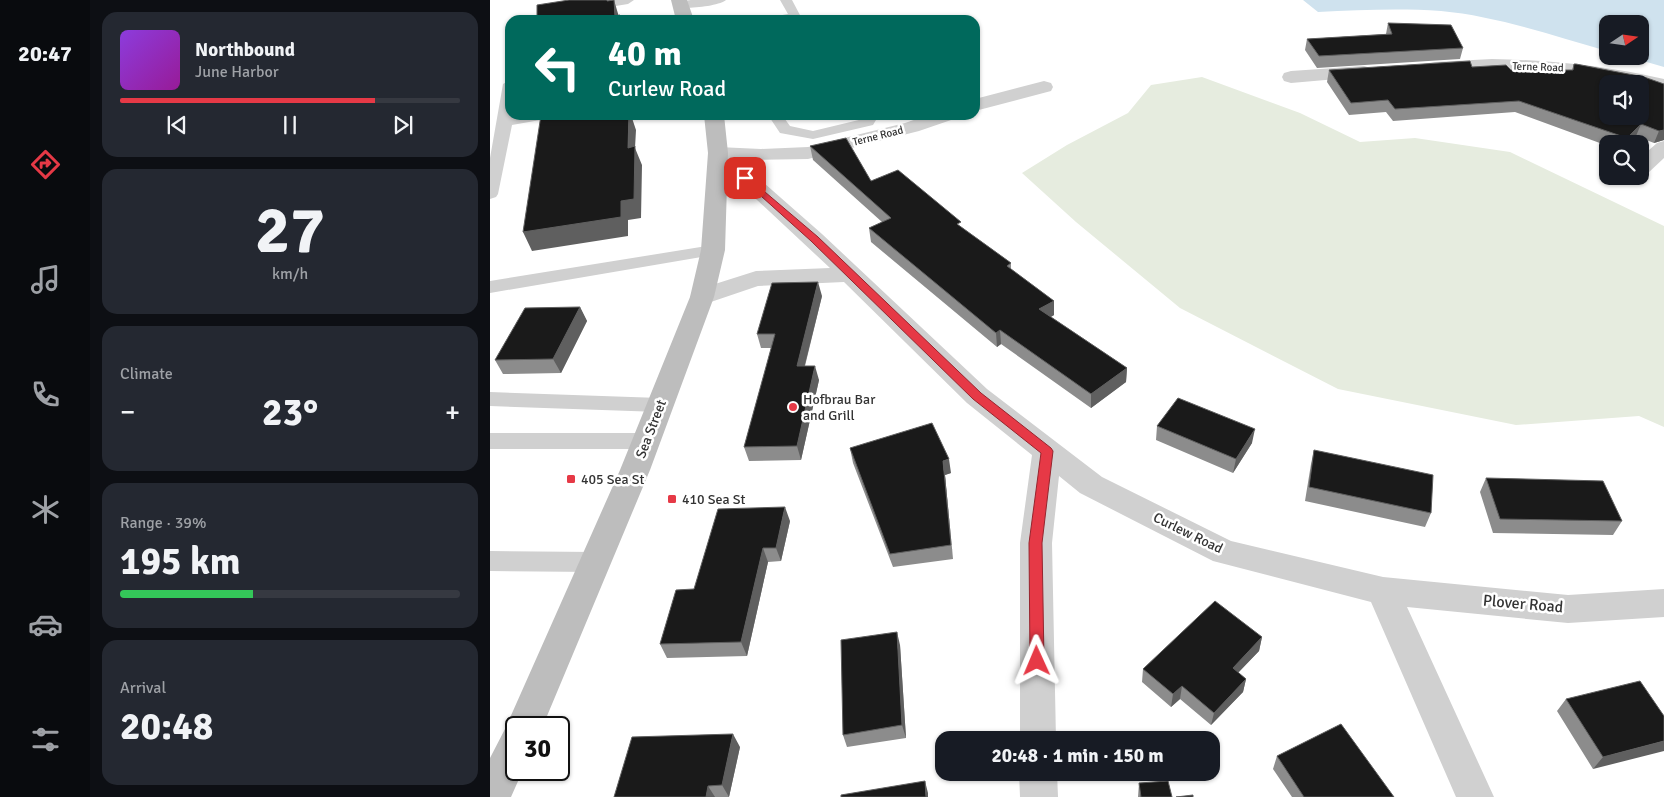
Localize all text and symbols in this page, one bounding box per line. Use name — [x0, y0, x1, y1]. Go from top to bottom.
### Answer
north arrow — [1599, 15, 1649, 65]
map controls — [1599, 15, 1649, 185]
text: 40 m — [608, 32, 682, 75]
icon: left — [525, 35, 590, 100]
text: Northbound — [195, 38, 295, 62]
text: 20:47 — [18, 40, 72, 67]
street label: Terne Road — [1512, 60, 1564, 74]
text: June Harbor — [195, 62, 279, 82]
text: Curlew Road — [608, 75, 726, 102]
button: sound — [1599, 75, 1649, 125]
icon: previous — [163, 111, 191, 139]
icon: pause — [276, 111, 304, 139]
icon: next — [389, 111, 417, 139]
street label: Terne Road — [851, 123, 905, 149]
button: search — [1599, 135, 1649, 185]
icon: directions — [28, 147, 63, 182]
pin — [724, 157, 766, 199]
icon: arrive — [731, 164, 759, 192]
text: 27 — [255, 191, 325, 271]
icon: music — [28, 262, 63, 297]
text: km/h — [272, 264, 308, 284]
text: Climate — [120, 364, 173, 384]
icon: phone — [28, 377, 63, 412]
text: 23° — [262, 389, 318, 436]
place label: Hofbrau Bar and Grill — [803, 391, 876, 424]
text: − — [120, 395, 135, 429]
text: + — [445, 395, 460, 429]
street label: Sea Street — [632, 397, 670, 461]
marker: Hofbrau Bar and Grill — [787, 401, 799, 413]
place label: 405 Sea St — [581, 471, 644, 488]
marker: 405 Sea St — [565, 473, 577, 485]
place label: 410 Sea St — [682, 491, 745, 508]
icon: climate — [28, 492, 63, 527]
marker: 410 Sea St — [666, 493, 678, 505]
street label: Curlew Road — [1150, 509, 1226, 557]
text: Range · 39% — [120, 513, 206, 533]
text: 195 km — [120, 538, 241, 585]
street label: Plover Road — [1482, 591, 1564, 617]
icon: car — [28, 607, 63, 642]
position arrow — [1010, 634, 1062, 686]
text: Arrival — [120, 678, 166, 698]
text: 20:48 — [120, 703, 213, 750]
speed limit sign: 30 — [505, 716, 570, 781]
icon: filters — [28, 722, 63, 757]
text: 20:48 · 1 min · 150 m — [991, 744, 1164, 768]

